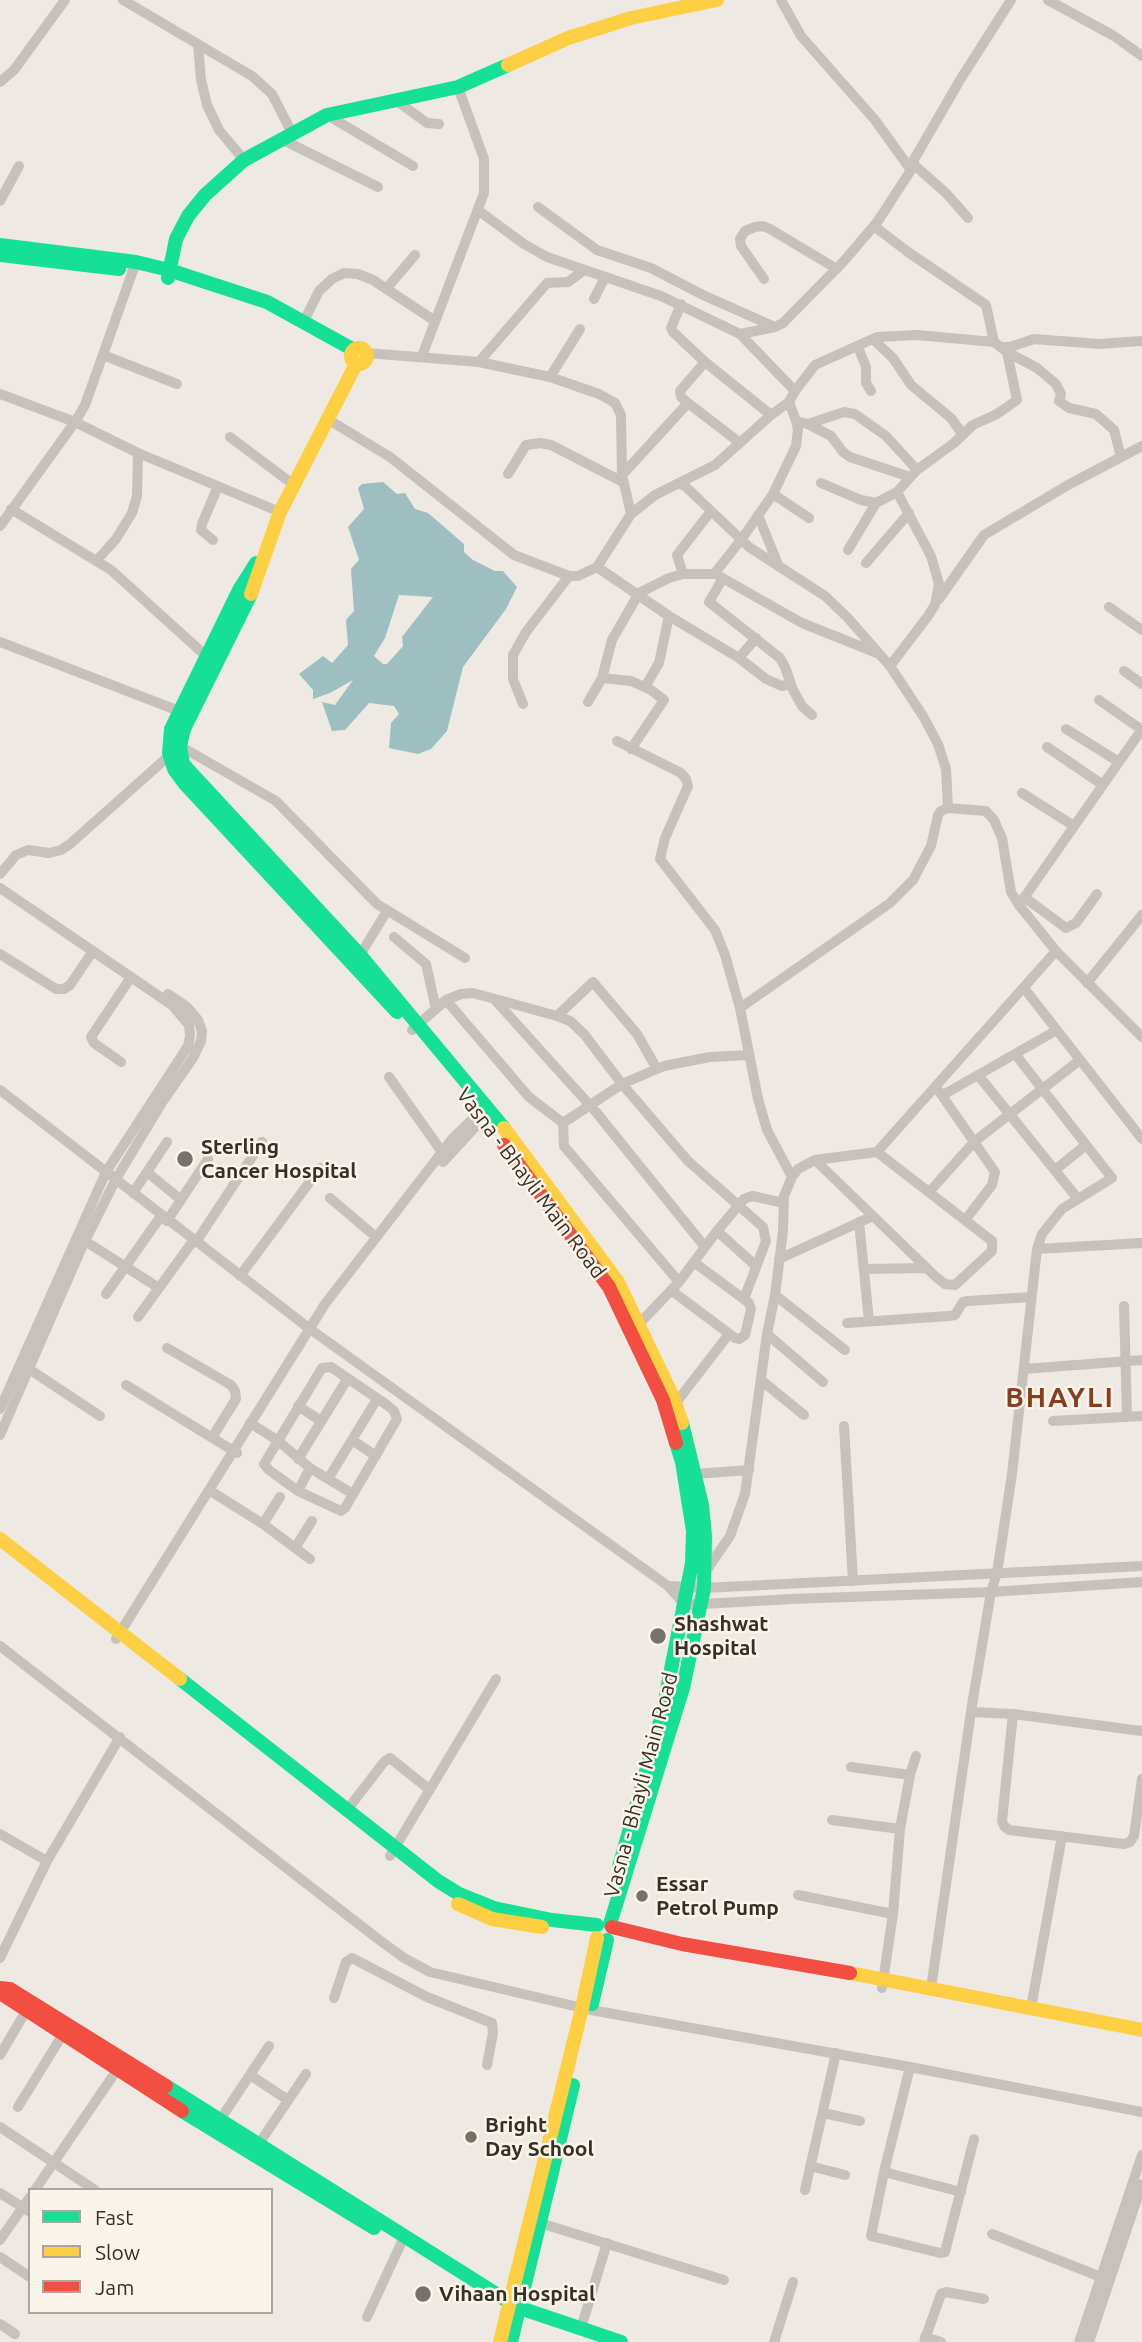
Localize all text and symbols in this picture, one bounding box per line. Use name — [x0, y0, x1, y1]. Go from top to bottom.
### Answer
street label: Vasna - Bhayli Main Road — [451, 1083, 611, 1283]
place label: Sterling Cancer Hospital — [201, 1134, 357, 1184]
marker: Sterling Cancer Hospital — [175, 1149, 195, 1169]
district label: BHAYLI — [1006, 1381, 1114, 1415]
place label: Shashwat Hospital — [674, 1611, 768, 1661]
marker: Shashwat Hospital — [648, 1626, 668, 1646]
street label: Vasna - Bhayli Main Road — [599, 1670, 683, 1900]
place label: Essar Petrol Pump — [656, 1871, 779, 1921]
marker: Essar Petrol Pump — [634, 1888, 650, 1904]
place label: Bright Day School — [485, 2112, 594, 2162]
marker: Bright Day School — [463, 2129, 479, 2145]
legend — [28, 2188, 273, 2314]
text: Fast — [95, 2205, 133, 2229]
text: Slow — [95, 2240, 140, 2264]
text: Jam — [95, 2275, 134, 2299]
place label: Vihaan Hospital — [439, 2281, 595, 2307]
marker: Vihaan Hospital — [413, 2284, 433, 2304]

